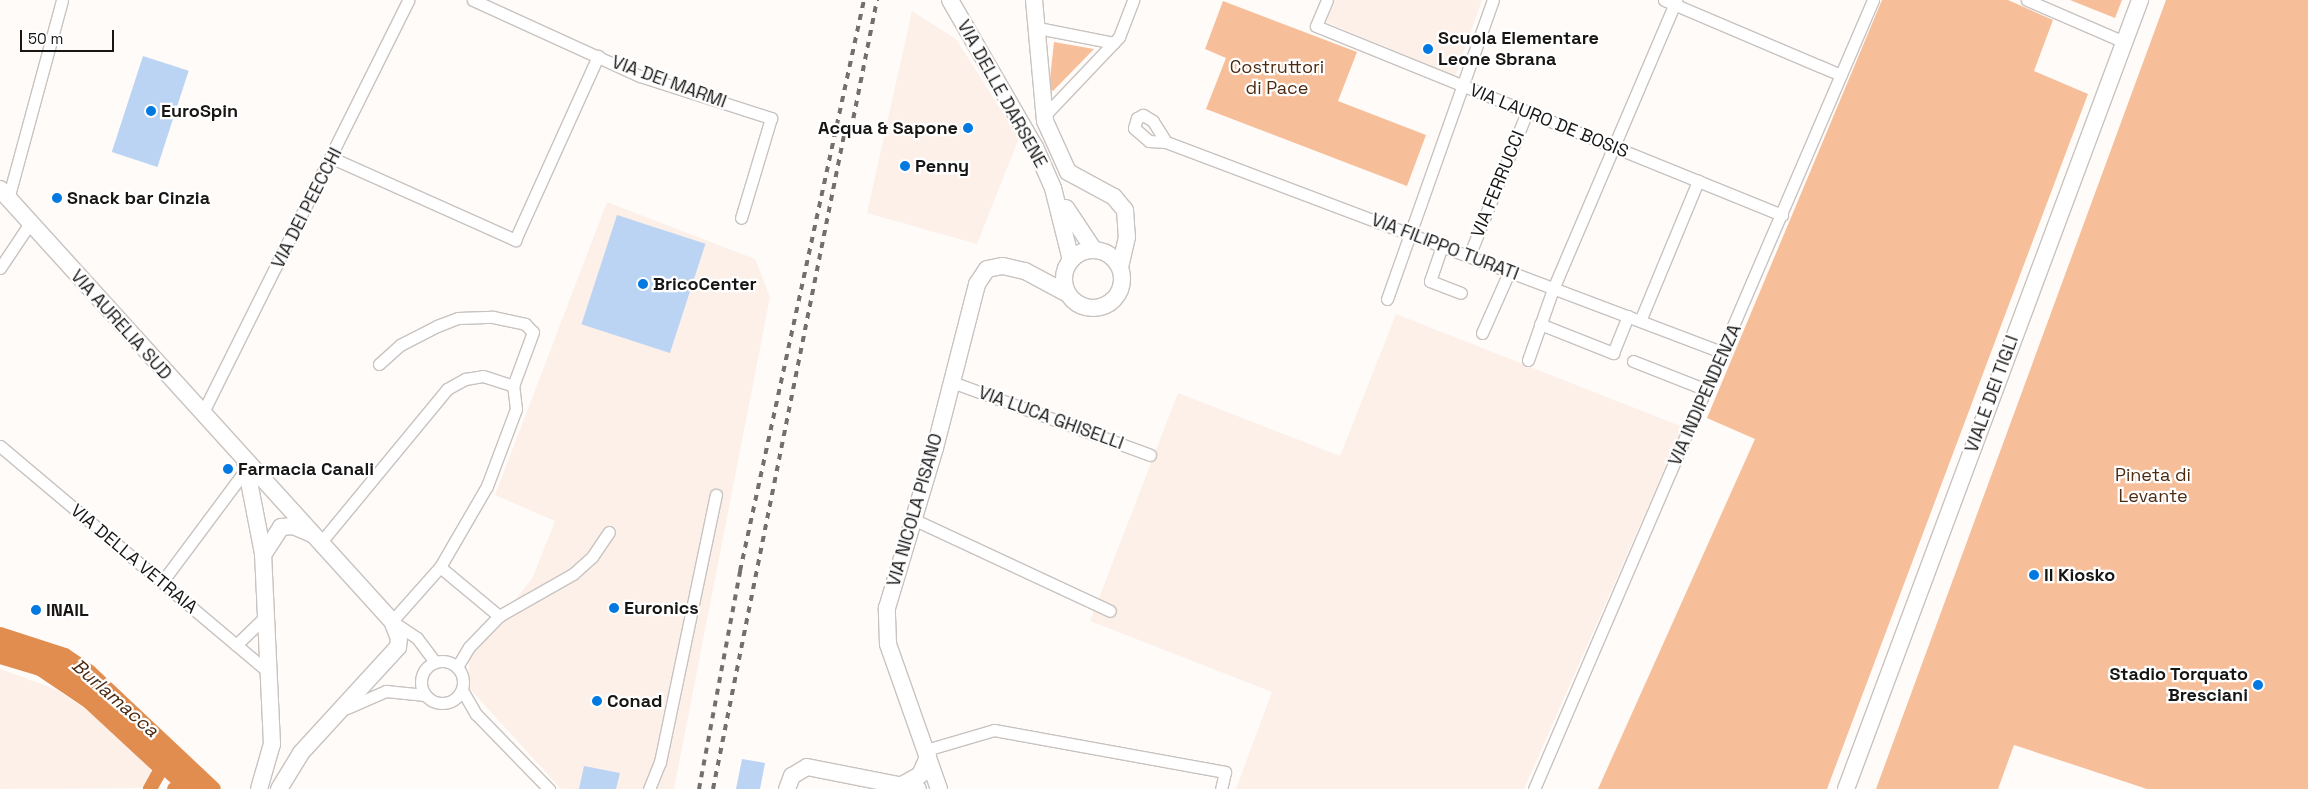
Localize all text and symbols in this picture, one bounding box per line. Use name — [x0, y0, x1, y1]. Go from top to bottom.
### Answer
street label: VIA DELLE DARSENE — [952, 16, 1052, 172]
scale bar — [22, 20, 116, 52]
place label: Scuola Elementare Leone Sbrana — [1438, 28, 1599, 70]
text: 50 m — [28, 29, 63, 48]
marker: Scuola Elementare Leone Sbrana — [1422, 43, 1434, 55]
street label: VIA DEI MARMI — [609, 51, 729, 113]
park label: Costruttori di Pace — [1230, 57, 1324, 100]
street label: VIA LAURO DE BOSIS — [1466, 79, 1632, 163]
place label: EuroSpin — [161, 100, 238, 122]
marker: EuroSpin — [145, 105, 157, 117]
place label: Acqua & Sapone — [818, 117, 958, 139]
marker: Acqua & Sapone — [962, 122, 974, 134]
street label: VIA FERRUCCI — [1467, 127, 1529, 241]
street label: VIA DEI PEECCHI — [267, 144, 347, 272]
place label: Penny — [915, 155, 969, 177]
marker: Penny — [899, 160, 911, 172]
place label: Snack bar Cinzia — [67, 187, 210, 209]
marker: Snack bar Cinzia — [51, 192, 63, 204]
street label: VIA FILIPPO TURATI — [1368, 209, 1522, 285]
street label: VIA AURELIA SUD — [66, 265, 176, 385]
place label: BricoCenter — [653, 273, 757, 295]
marker: BricoCenter — [637, 278, 649, 290]
street label: VIA INDIPENDENZA — [1664, 321, 1746, 469]
street label: VIALE DEI TIGLI — [1961, 332, 2023, 456]
street label: VIA LUCA GHISELLI — [975, 382, 1127, 454]
street label: VIA NICOLA PISANO — [883, 431, 947, 589]
place label: Farmacia Canali — [238, 458, 374, 480]
marker: Farmacia Canali — [222, 463, 234, 475]
park label: Pineta di Levante — [2115, 465, 2191, 508]
street label: VIA DELLA VETRAIA — [66, 499, 202, 619]
place label: Il Kiosko — [2044, 564, 2115, 586]
marker: Il Kiosko — [2028, 569, 2040, 581]
place label: Euronics — [624, 597, 699, 619]
place label: INAIL — [46, 599, 89, 621]
marker: Euronics — [608, 602, 620, 614]
marker: INAIL — [30, 604, 42, 616]
water label: Burlamacca — [67, 654, 163, 742]
place label: Stadio Torquato Bresciani — [2109, 664, 2248, 706]
marker: Stadio Torquato Bresciani — [2252, 679, 2264, 691]
place label: Conad — [607, 690, 662, 712]
marker: Conad — [591, 695, 603, 707]

